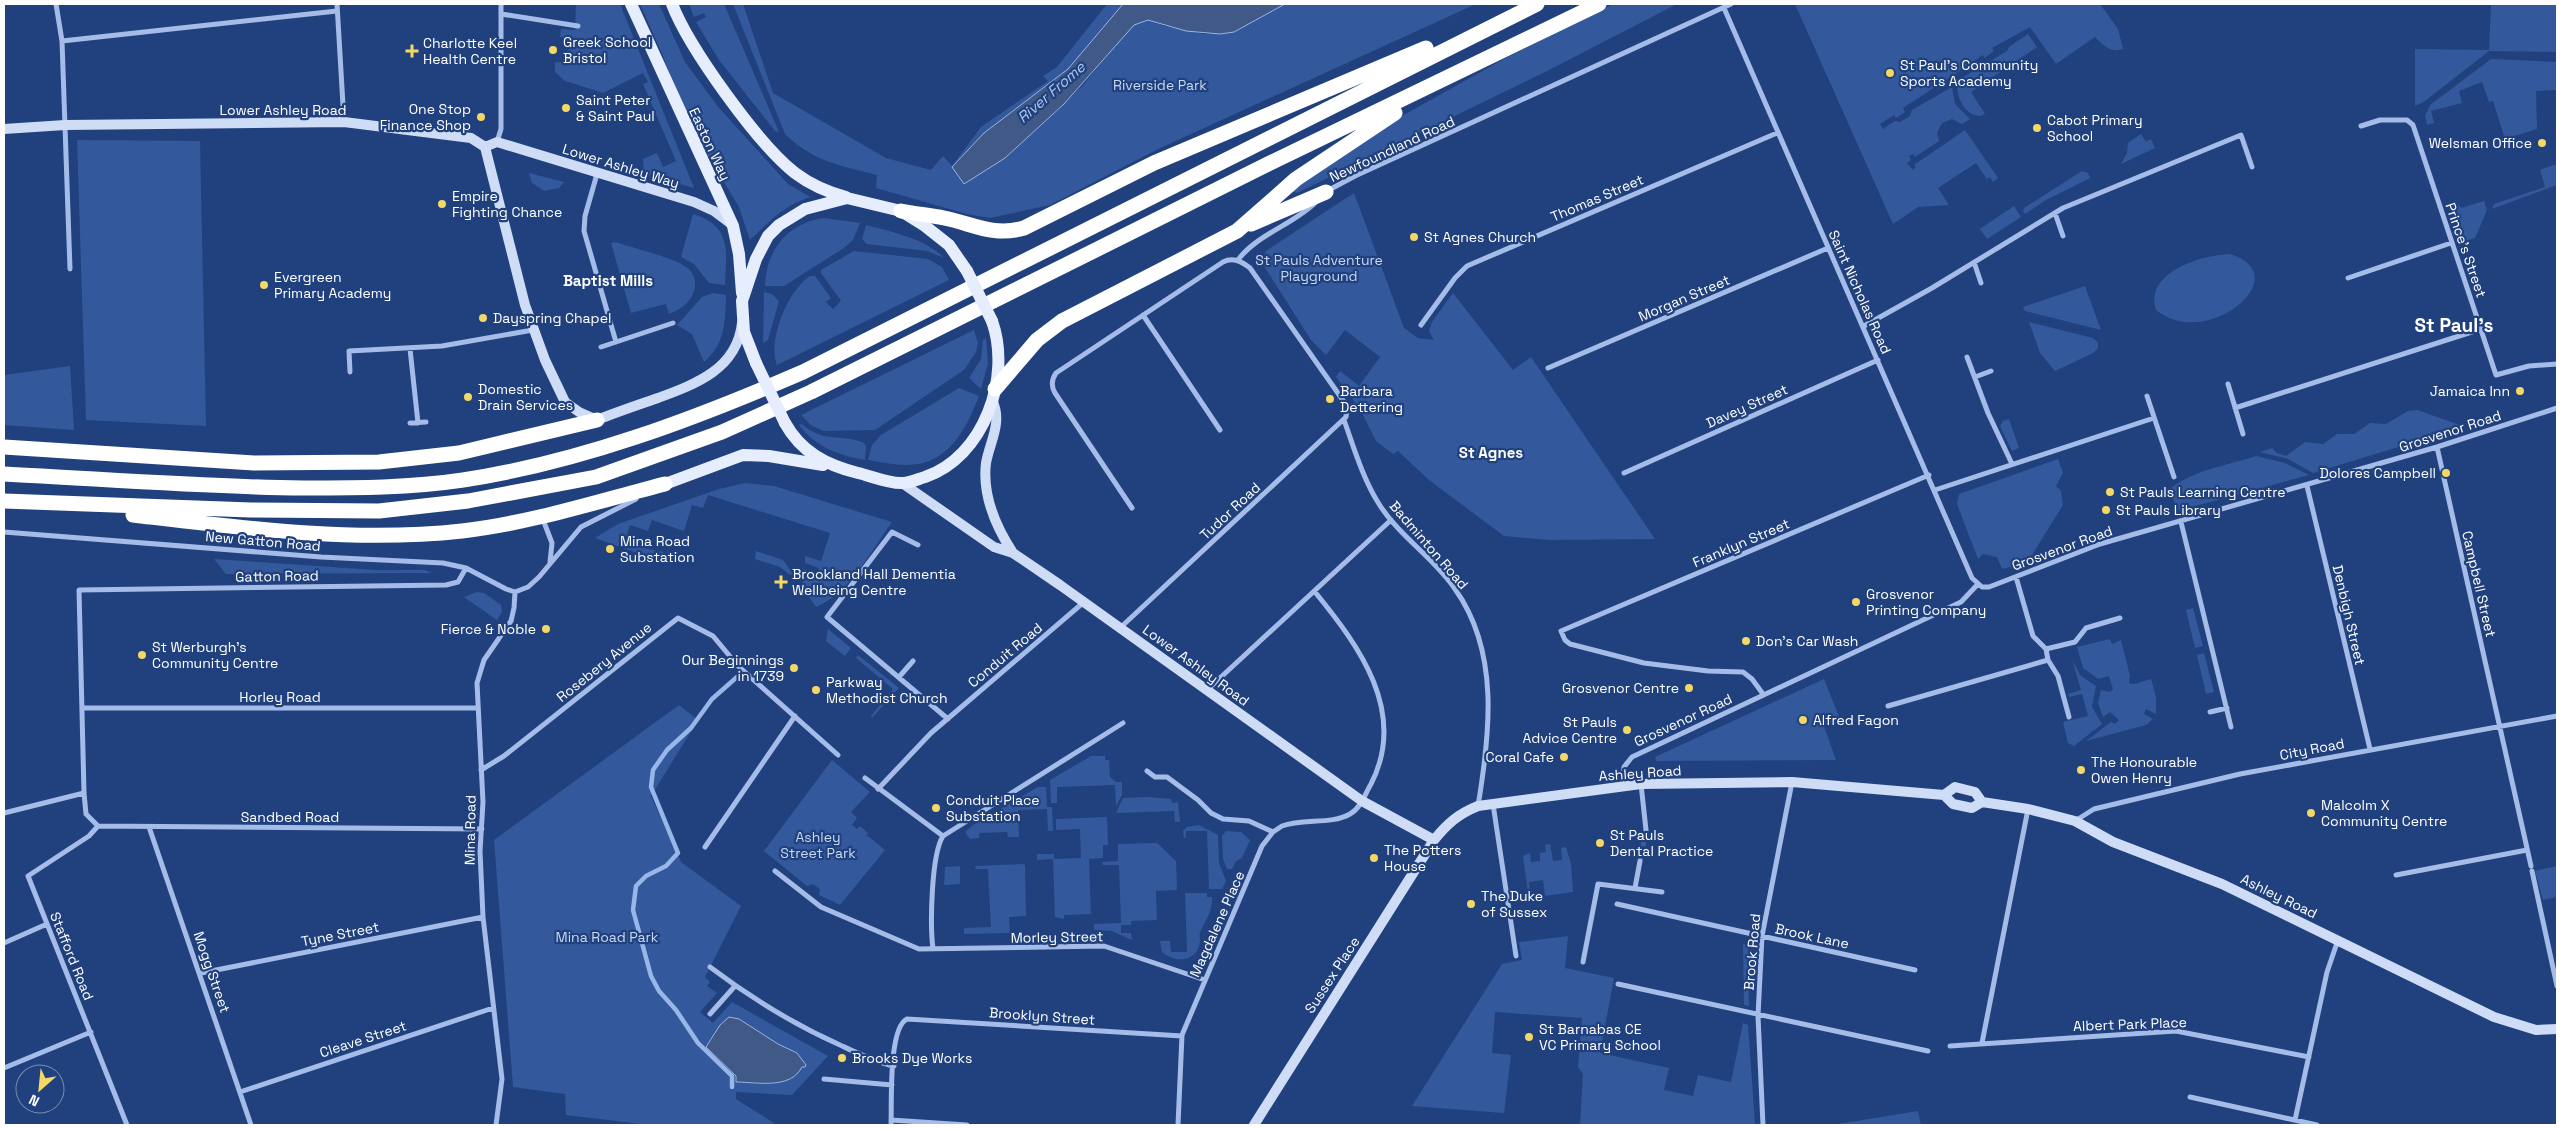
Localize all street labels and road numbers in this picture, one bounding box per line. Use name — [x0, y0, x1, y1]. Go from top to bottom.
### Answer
street label: Lower Ashley Road — [219, 101, 347, 119]
street label: Easton Way — [685, 105, 735, 183]
street label: Newfoundland Road — [1326, 112, 1458, 186]
street label: Lower Ashley Way — [560, 140, 682, 192]
street label: Thomas Street — [1548, 170, 1646, 226]
street label: Prince's Street — [2441, 200, 2491, 300]
street label: Saint Nicholas Road — [1825, 227, 1895, 357]
street label: Morgan Street — [1635, 271, 1733, 325]
street label: Davey Street — [1703, 380, 1791, 432]
street label: Grosvenor Road — [2397, 406, 2503, 456]
street label: Tudor Road — [1196, 478, 1264, 544]
street label: Badminton Road — [1386, 497, 1472, 593]
street label: Franklyn Street — [1690, 514, 1792, 572]
street label: Grosvenor Road — [2009, 521, 2115, 575]
street label: New Gatton Road — [205, 527, 321, 555]
street label: Campbell Street — [2458, 529, 2500, 639]
street label: Denbigh Street — [2329, 563, 2369, 667]
street label: Gatton Road — [235, 566, 319, 586]
street label: Rosebery Avenue — [553, 618, 655, 706]
street label: Conduit Road — [964, 619, 1046, 691]
street label: Lower Ashley Road — [1139, 620, 1253, 710]
street label: Horley Road — [239, 688, 321, 706]
street label: Grosvenor Road — [1631, 689, 1735, 751]
street label: City Road — [2278, 734, 2346, 764]
street label: Ashley Road — [1598, 761, 1682, 785]
street label: Mina Road — [460, 795, 480, 865]
street label: Sandbed Road — [241, 808, 339, 826]
street label: Magdalene Place — [1185, 868, 1249, 980]
street label: Ashley Road — [2238, 870, 2320, 922]
street label: Stafford Road — [46, 909, 98, 1003]
street label: Brook Road — [1740, 913, 1764, 991]
street label: Tyne Street — [300, 918, 380, 950]
street label: Brook Lane — [1773, 919, 1851, 953]
street label: Morley Street — [1010, 927, 1104, 947]
street label: Mogg Street — [190, 929, 234, 1015]
street label: Sussex Place — [1300, 933, 1364, 1017]
street label: Brooklyn Street — [988, 1003, 1096, 1029]
street label: Albert Park Place — [2073, 1013, 2187, 1035]
street label: Cleave Street — [317, 1016, 409, 1062]

